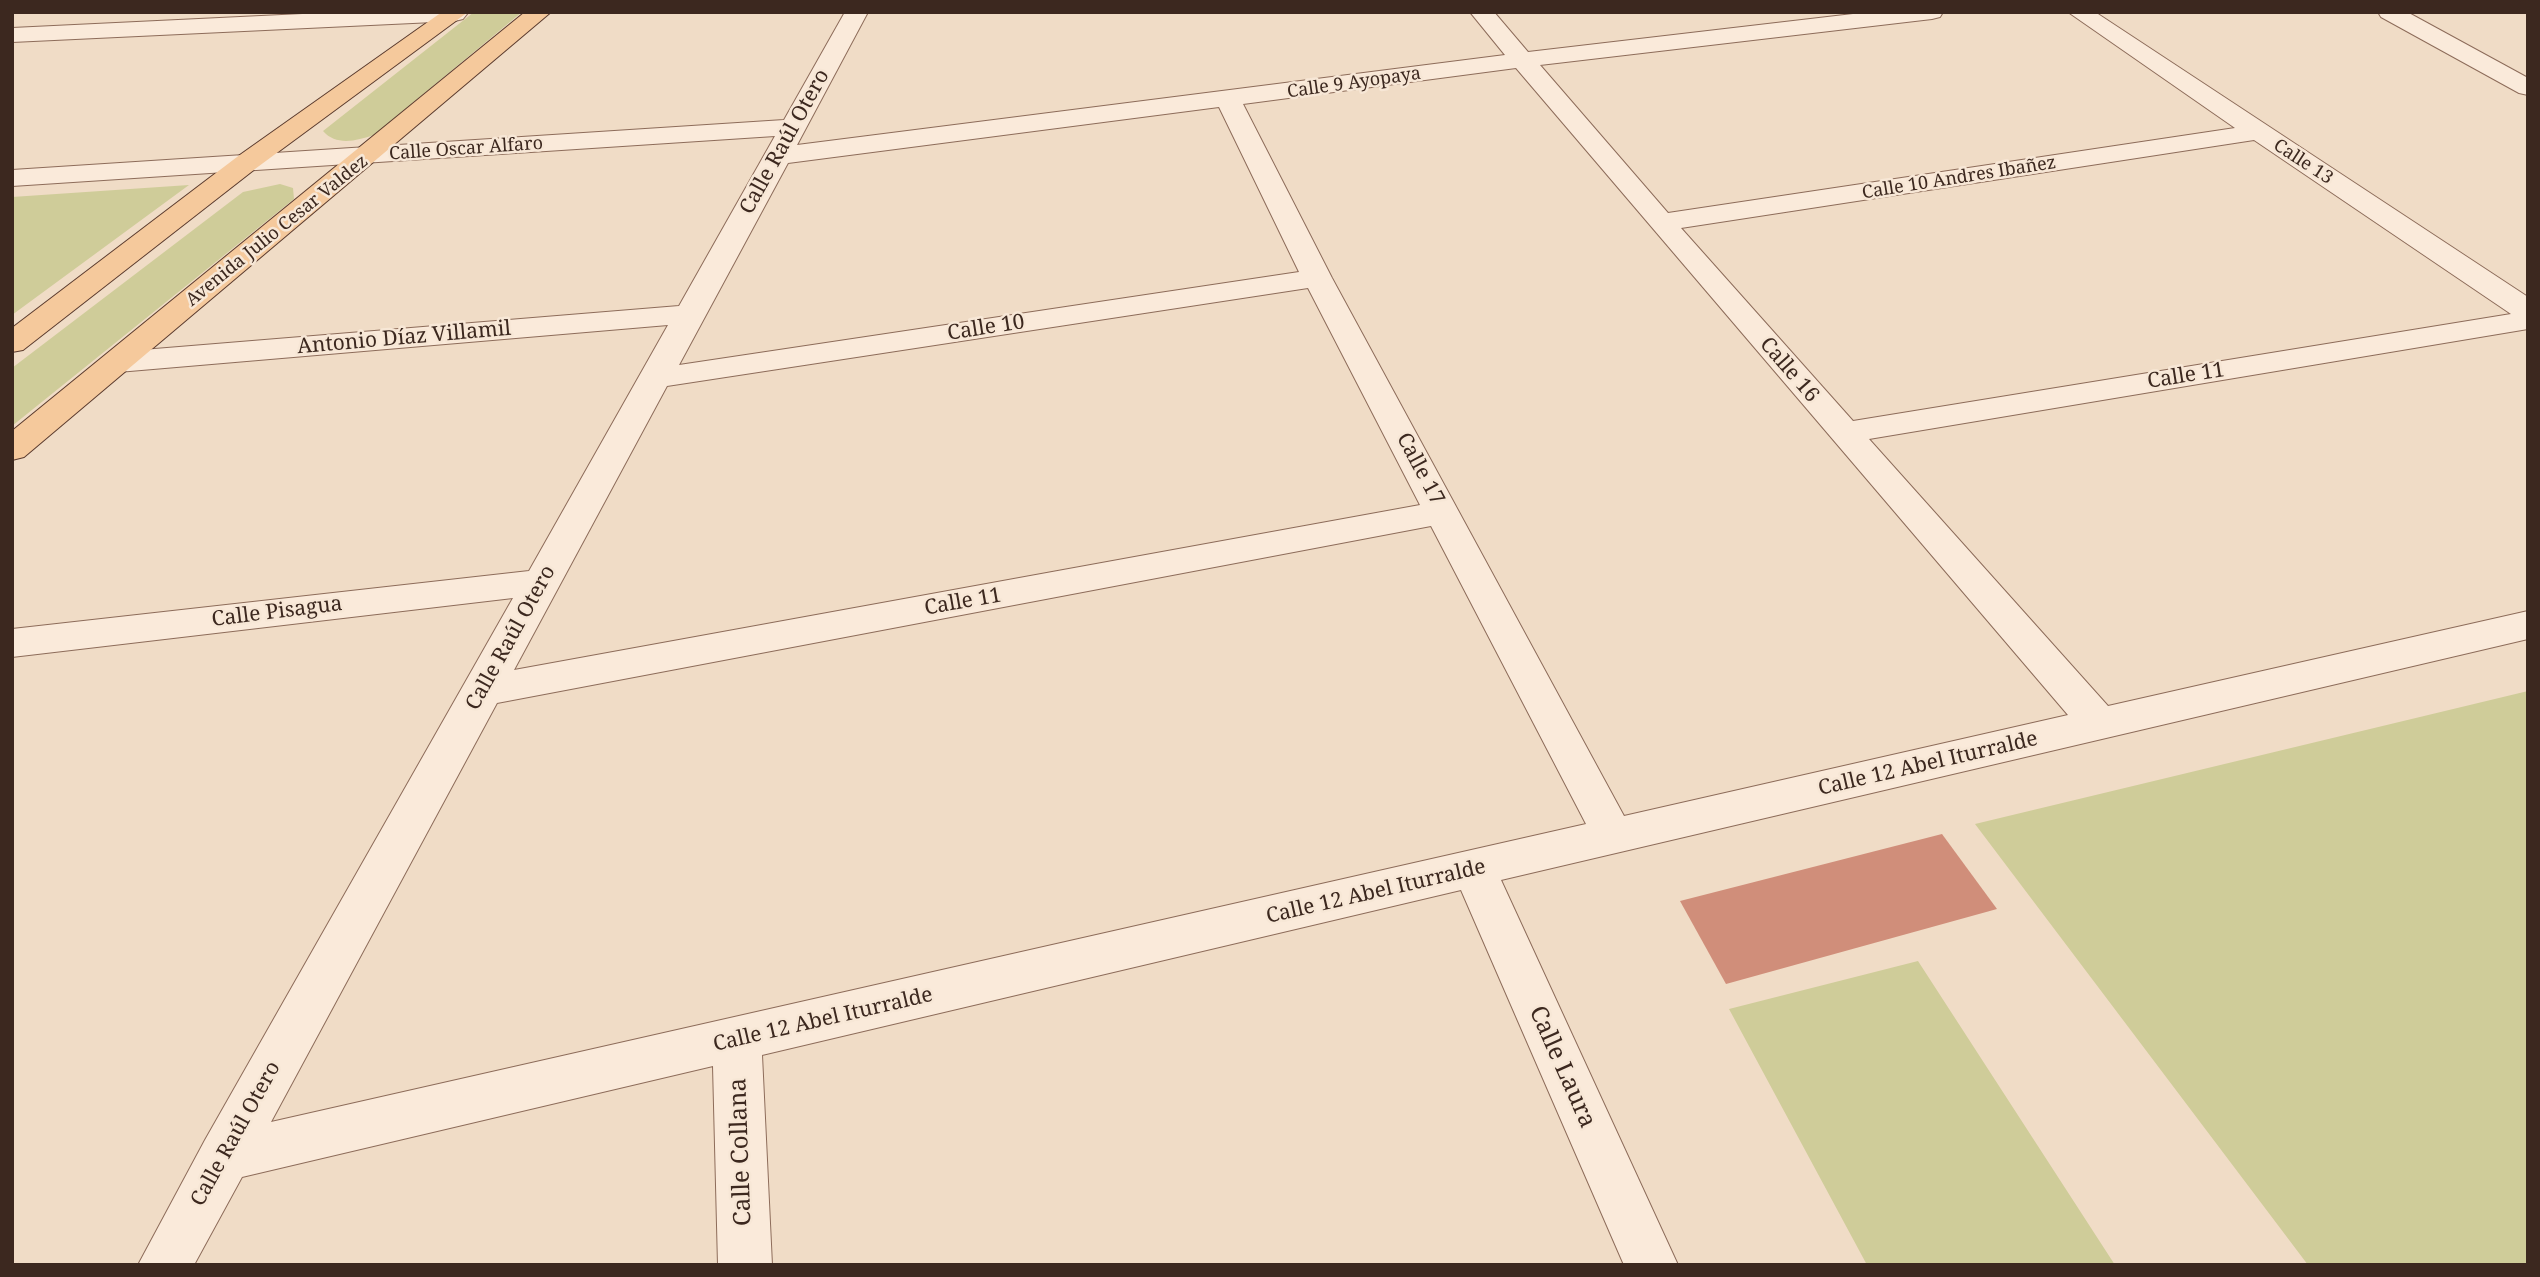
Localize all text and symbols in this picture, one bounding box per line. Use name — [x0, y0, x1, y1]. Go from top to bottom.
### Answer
street label: Calle 9 Ayopaya — [1286, 63, 1422, 103]
street label: Calle Raúl Otero — [735, 65, 835, 219]
street label: Calle Oscar Alfaro — [388, 133, 544, 165]
street label: Calle 13 — [2269, 135, 2337, 189]
street label: Avenida Julio Cesar Valdez — [182, 151, 372, 311]
street label: Calle 10 Andres Ibañez — [1861, 152, 2057, 204]
street label: Calle 10 — [946, 309, 1026, 347]
street label: Antonio Díaz Villamil — [296, 316, 512, 360]
street label: Calle 16 — [1754, 332, 1824, 408]
street label: Calle 11 — [2146, 357, 2226, 395]
street label: Calle 17 — [1391, 429, 1449, 509]
street label: Calle Raúl Otero — [461, 561, 561, 715]
street label: Calle 11 — [922, 583, 1004, 621]
street label: Calle Pisagua — [210, 591, 344, 633]
street label: Calle 12 Abel Iturralde — [1816, 726, 2040, 802]
street label: Calle 12 Abel Iturralde — [1264, 854, 1488, 930]
street label: Calle 12 Abel Iturralde — [711, 982, 935, 1058]
street label: Calle Laura — [1522, 1002, 1602, 1132]
street label: Calle Raúl Otero — [186, 1057, 286, 1211]
street label: Calle Collana — [724, 1077, 758, 1227]

